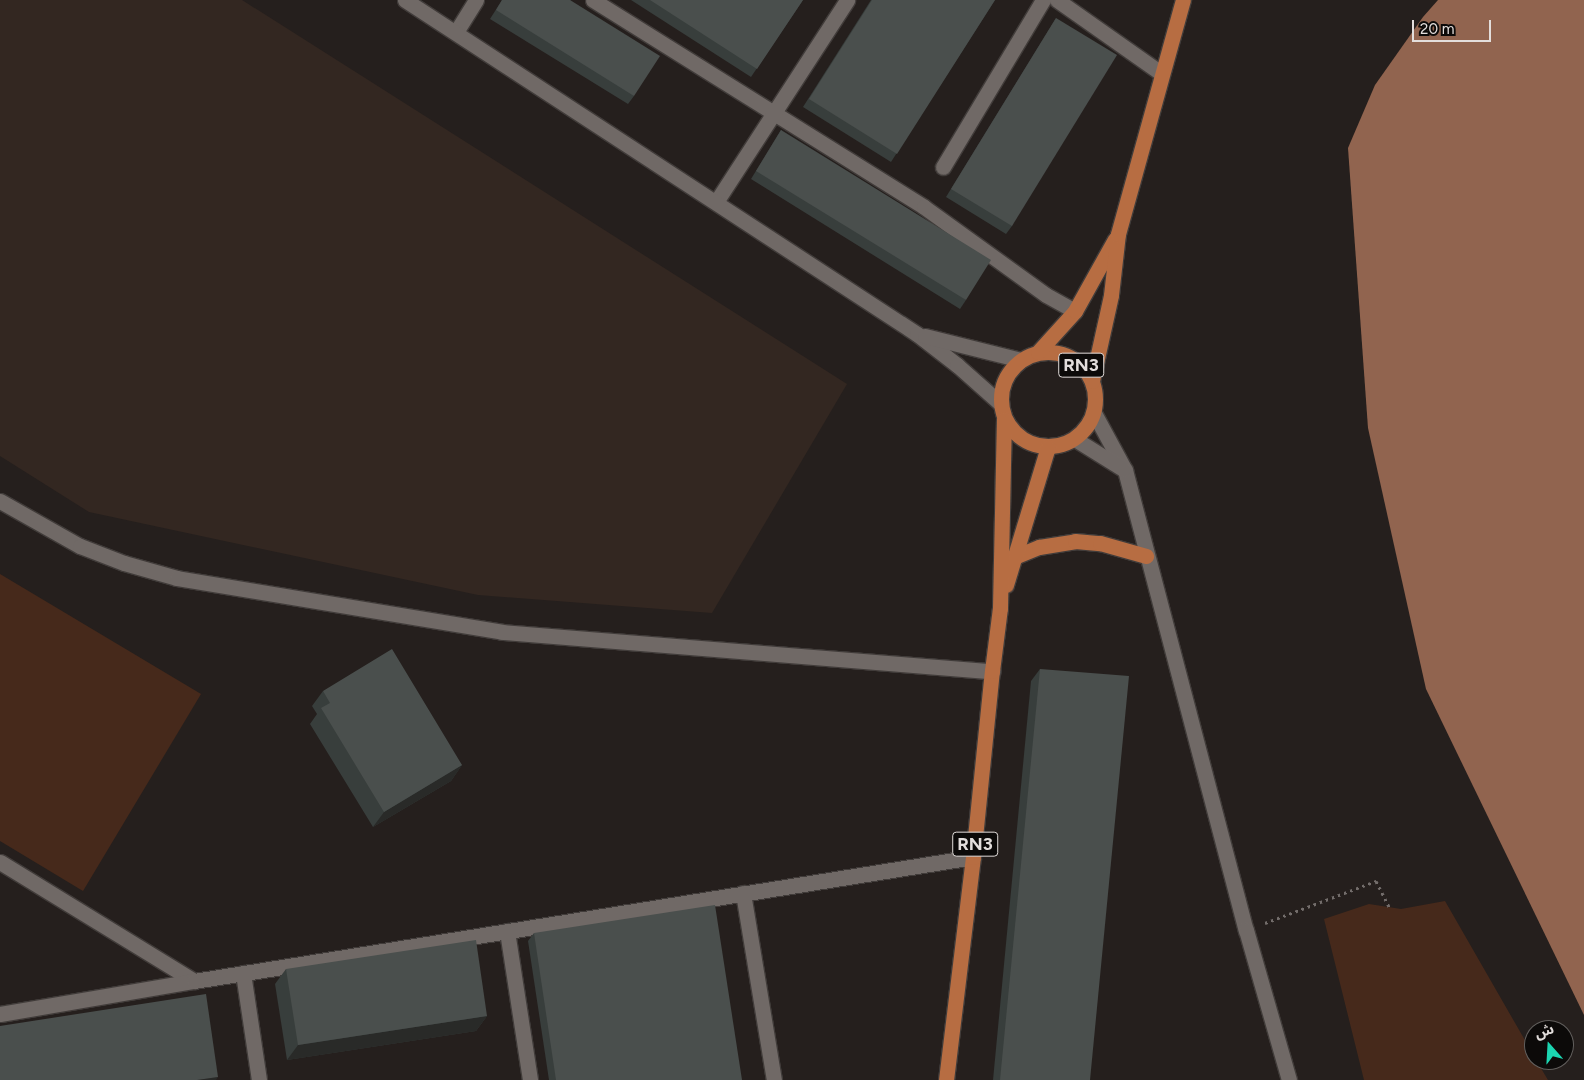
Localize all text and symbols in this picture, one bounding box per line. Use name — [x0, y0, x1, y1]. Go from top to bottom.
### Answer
scale bar — [1414, 10, 1493, 42]
text: 20 m — [1420, 20, 1454, 38]
road number: RN3 — [1057, 350, 1105, 380]
road number: RN3 — [951, 829, 999, 860]
north arrow — [1524, 1020, 1574, 1070]
text: ش — [1532, 1020, 1556, 1042]

